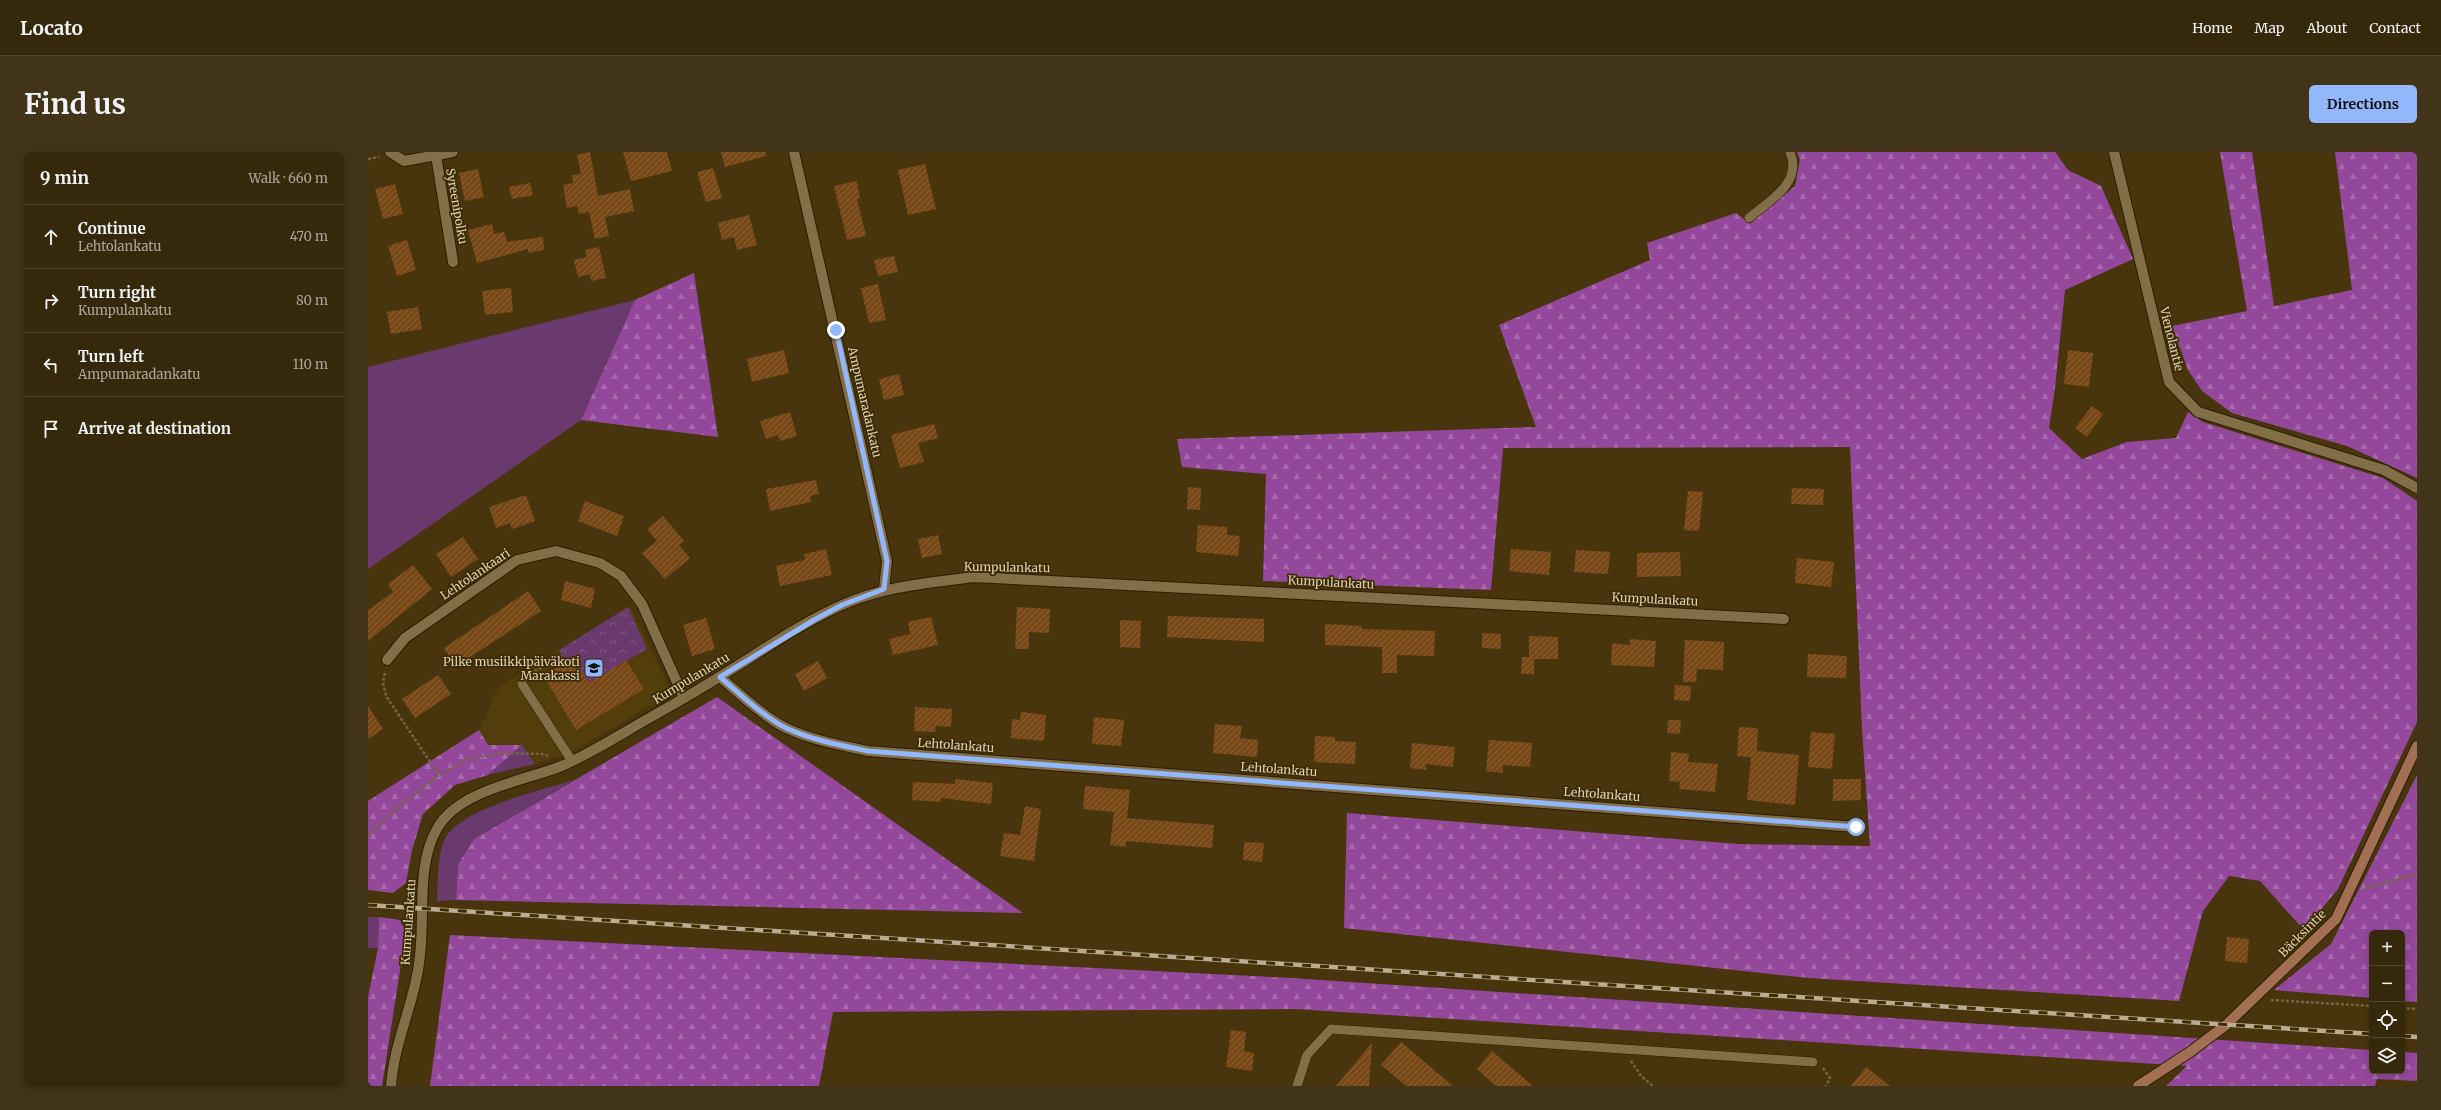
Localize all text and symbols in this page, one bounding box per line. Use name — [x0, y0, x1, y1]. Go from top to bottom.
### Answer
text: Locato — [20, 16, 83, 40]
text: Home — [2192, 19, 2233, 37]
text: Map — [2255, 19, 2284, 37]
text: About — [2306, 19, 2347, 37]
text: Contact — [2369, 19, 2421, 37]
button: Directions — [2309, 85, 2417, 123]
text: Find us — [24, 86, 126, 122]
text: 9 min — [40, 167, 89, 189]
street label: Syreenipolku — [443, 167, 471, 246]
text: Walk · 660 m — [249, 170, 328, 187]
text: Continue — [78, 219, 146, 238]
icon: ahead — [40, 226, 62, 248]
text: 470 m — [290, 228, 328, 245]
text: Lehtolankatu — [78, 238, 162, 255]
text: Turn right — [78, 283, 156, 302]
icon: right — [40, 290, 62, 312]
text: 80 m — [296, 292, 328, 309]
text: Kumpulankatu — [78, 302, 172, 319]
street label: Vienolantie — [2157, 304, 2187, 373]
route end — [827, 321, 845, 339]
street label: Ampumaradankatu — [845, 344, 885, 459]
text: Turn left — [78, 347, 144, 366]
icon: left — [40, 354, 62, 376]
text: 110 m — [293, 356, 328, 373]
text: Ampumaradankatu — [78, 366, 200, 383]
icon: arrive — [40, 418, 62, 440]
text: Arrive at destination — [78, 419, 231, 438]
street label: Lehtolankaari — [437, 545, 513, 603]
street label: Kumpulankatu — [964, 559, 1051, 575]
street label: Kumpulankatu — [1287, 572, 1375, 592]
street label: Kumpulankatu — [1611, 589, 1699, 609]
street label: Kumpulankatu — [650, 649, 732, 707]
place label: Pilke musiikkipäiväkoti Marakassi — [443, 654, 580, 683]
school or university icon: Pilke musiikkipäiväkoti Marakassi — [583, 657, 605, 679]
street label: Lehtolankatu — [917, 735, 995, 755]
street label: Lehtolankatu — [1240, 759, 1318, 779]
street label: Lehtolankatu — [1563, 784, 1641, 804]
route start — [1847, 818, 1865, 836]
street label: Kumpulankatu — [397, 878, 419, 966]
street label: Bäcksintie — [2275, 906, 2329, 960]
map controls — [2369, 930, 2405, 1074]
button: + — [2369, 930, 2405, 966]
button: − — [2369, 966, 2405, 1002]
button: locate — [2369, 1002, 2405, 1038]
button: layers — [2369, 1038, 2405, 1074]

